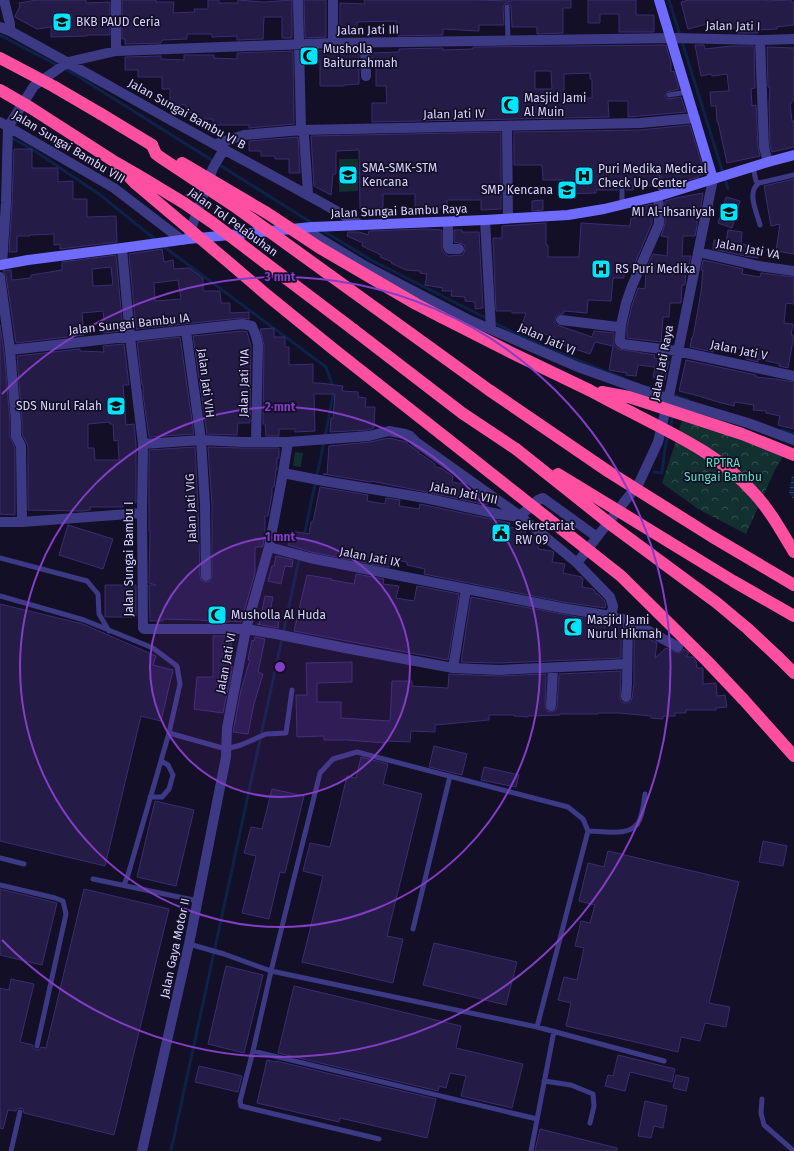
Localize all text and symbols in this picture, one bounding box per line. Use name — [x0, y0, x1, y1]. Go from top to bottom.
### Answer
school or university icon: BKB PAUD Ceria — [51, 11, 73, 33]
place label: BKB PAUD Ceria — [76, 15, 160, 29]
street label: Jalan Jati I — [705, 19, 761, 33]
street label: Jalan Jati III — [337, 22, 399, 38]
place label: Musholla Baiturrahmah — [323, 42, 398, 70]
mosque icon: Musholla Baiturrahmah — [298, 45, 320, 67]
street label: Jalan Sungai Bambu VI B — [126, 76, 248, 152]
place label: Masjid Jami Al Muin — [524, 91, 586, 119]
mosque icon: Masjid Jami Al Muin — [499, 94, 521, 116]
street label: Jalan Jati IV — [423, 106, 485, 122]
street label: Jalan Sungai Bambu VIII — [10, 108, 128, 186]
place label: SMA-SMK-STM Kencana — [362, 161, 437, 189]
place label: Puri Medika Medical Check Up Center — [598, 162, 707, 190]
school or university icon: SMA-SMK-STM Kencana — [337, 164, 359, 186]
hospital icon: Puri Medika Medical Check Up Center — [573, 165, 595, 187]
school or university icon: SMP Kencana — [556, 179, 578, 201]
place label: SMP Kencana — [481, 183, 553, 197]
street label: Jalan Tol Pelabuhan — [185, 185, 281, 259]
school or university icon: MI Al-Ihsaniyah — [718, 201, 740, 223]
street label: Jalan Sungai Bambu Raya — [330, 202, 468, 220]
place label: MI Al-Ihsaniyah — [632, 205, 715, 219]
street label: Jalan Jati VA — [715, 236, 781, 262]
hospital icon: RS Puri Medika — [590, 258, 612, 280]
place label: RS Puri Medika — [615, 262, 696, 276]
text: 3 mnt — [264, 270, 296, 284]
street label: Jalan Sungai Bambu IA — [68, 311, 190, 337]
street label: Jalan Jati VI — [516, 320, 578, 358]
street label: Jalan Jati Raya — [648, 324, 676, 402]
street label: Jalan Jati V — [709, 337, 769, 363]
street label: Jalan Jati VIH — [195, 348, 217, 418]
street label: Jalan Jati VIA — [236, 349, 252, 417]
school or university icon: SDS Nurul Falah — [105, 395, 127, 417]
place label: SDS Nurul Falah — [16, 399, 102, 413]
text: 2 mnt — [265, 400, 296, 414]
park label: RPTRA Sungai Bambu — [684, 456, 762, 484]
street label: Jalan Jati VIG — [183, 473, 199, 543]
street label: Jalan Jati VIII — [429, 479, 499, 507]
street label: Jalan Sungai Bambu I — [122, 502, 136, 616]
place label: Sekretariat RW 09 — [515, 519, 575, 547]
public building icon: Sekretariat RW 09 — [490, 522, 512, 544]
text: 1 mnt — [265, 530, 295, 544]
street label: Jalan Jati IX — [339, 544, 402, 570]
mosque icon: Musholla Al Huda — [206, 604, 228, 626]
place label: Musholla Al Huda — [231, 608, 326, 622]
place label: Masjid Jami Nurul Hikmah — [587, 613, 662, 641]
mosque icon: Masjid Jami Nurul Hikmah — [562, 616, 584, 638]
street label: Jalan Jati VI — [213, 631, 239, 695]
centre of rings — [273, 660, 287, 674]
street label: Jalan Gaya Motor II — [158, 897, 192, 999]

